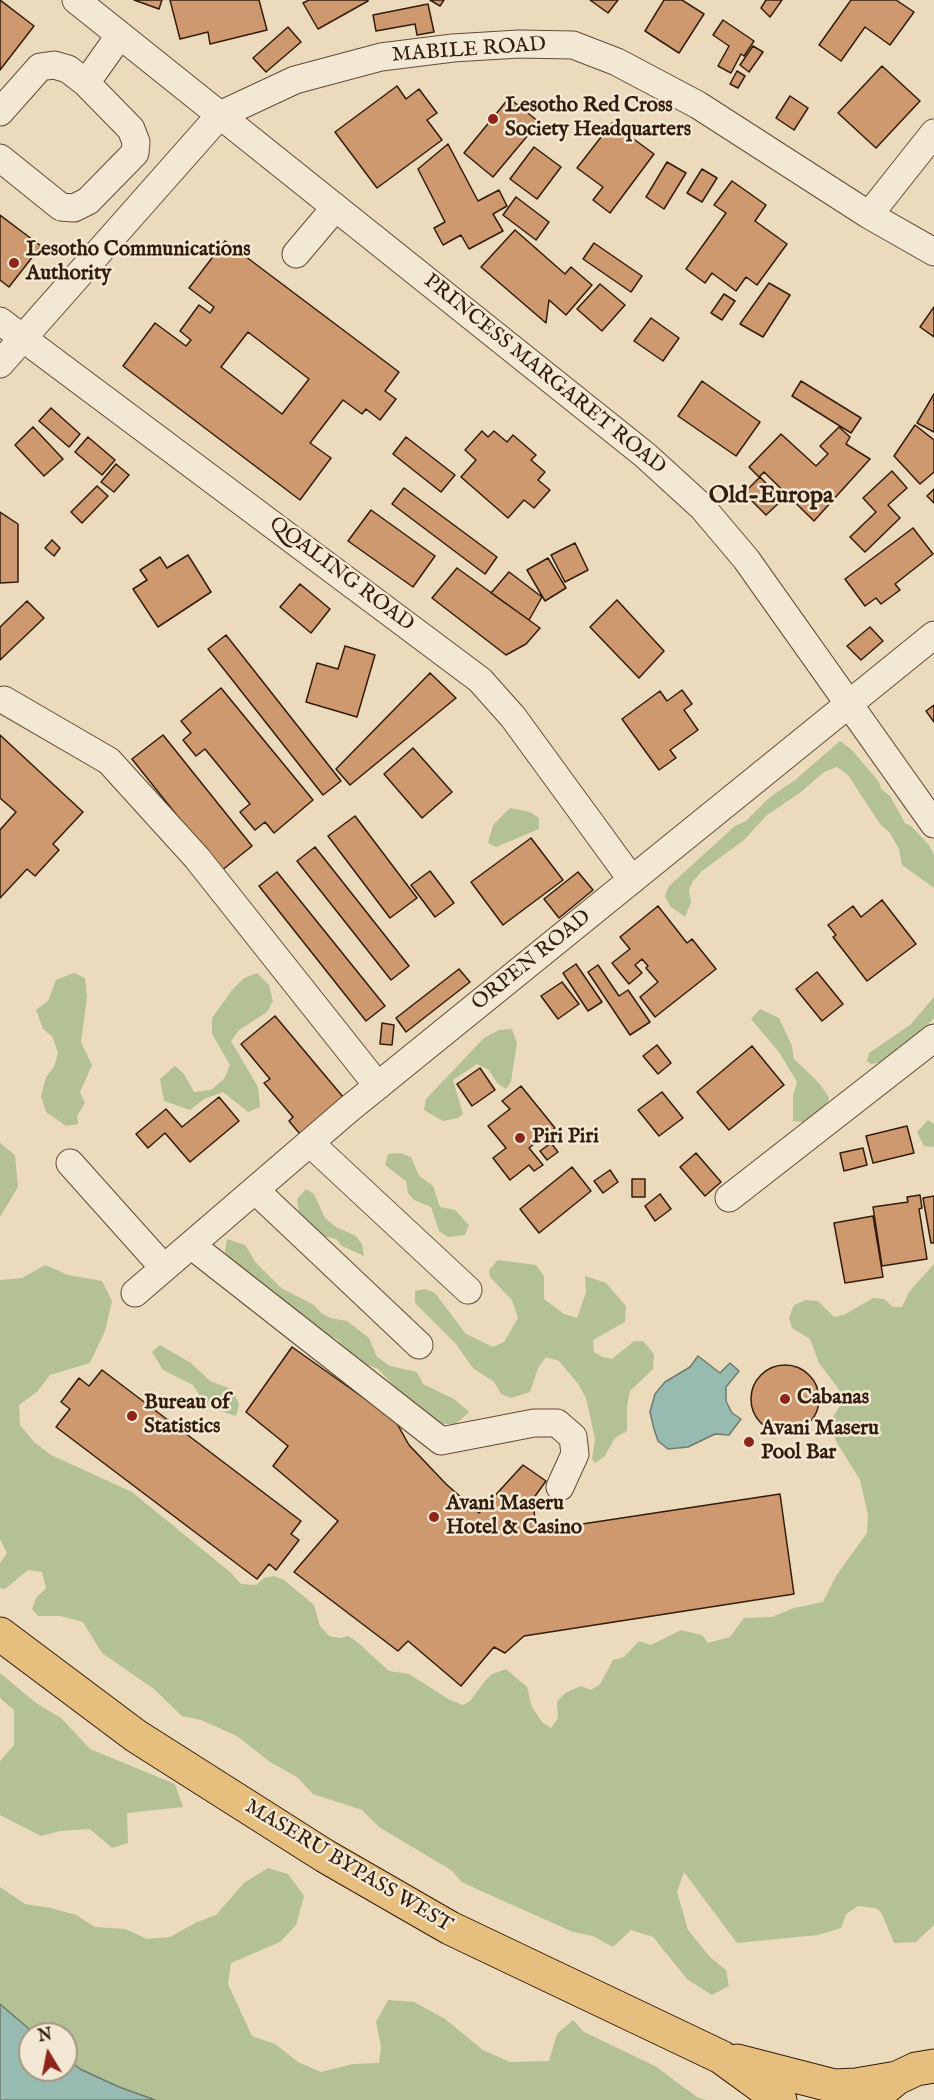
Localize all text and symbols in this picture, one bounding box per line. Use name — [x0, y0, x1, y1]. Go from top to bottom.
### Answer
street label: MABILE ROAD — [391, 33, 547, 69]
place label: Lesotho Red Cross Society Headquarters — [505, 94, 691, 144]
marker: Lesotho Red Cross Society Headquarters — [486, 112, 500, 126]
place label: Lesotho Communications Authority — [26, 238, 251, 288]
marker: Lesotho Communications Authority — [7, 256, 21, 270]
street label: PRINCESS MARGARET ROAD — [418, 269, 670, 481]
district label: Old-Europa — [709, 483, 833, 511]
street label: QOALING ROAD — [264, 512, 418, 638]
street label: ORPEN ROAD — [467, 905, 597, 1017]
place label: Piri Piri — [532, 1125, 599, 1151]
marker: Piri Piri — [513, 1131, 527, 1145]
place label: Cabanas — [797, 1386, 869, 1412]
place label: Bureau of Statistics — [144, 1391, 230, 1441]
marker: Cabanas — [778, 1392, 792, 1406]
marker: Bureau of Statistics — [125, 1409, 139, 1423]
place label: Avani Maseru Pool Bar — [761, 1417, 879, 1467]
marker: Avani Maseru Pool Bar — [742, 1435, 756, 1449]
place label: Avani Maseru Hotel & Casino — [446, 1492, 582, 1542]
marker: Avani Maseru Hotel & Casino — [427, 1510, 441, 1524]
street label: MASERU BYPASS WEST — [240, 1795, 456, 1939]
north arrow — [18, 2022, 78, 2082]
text: N — [37, 2025, 54, 2047]

